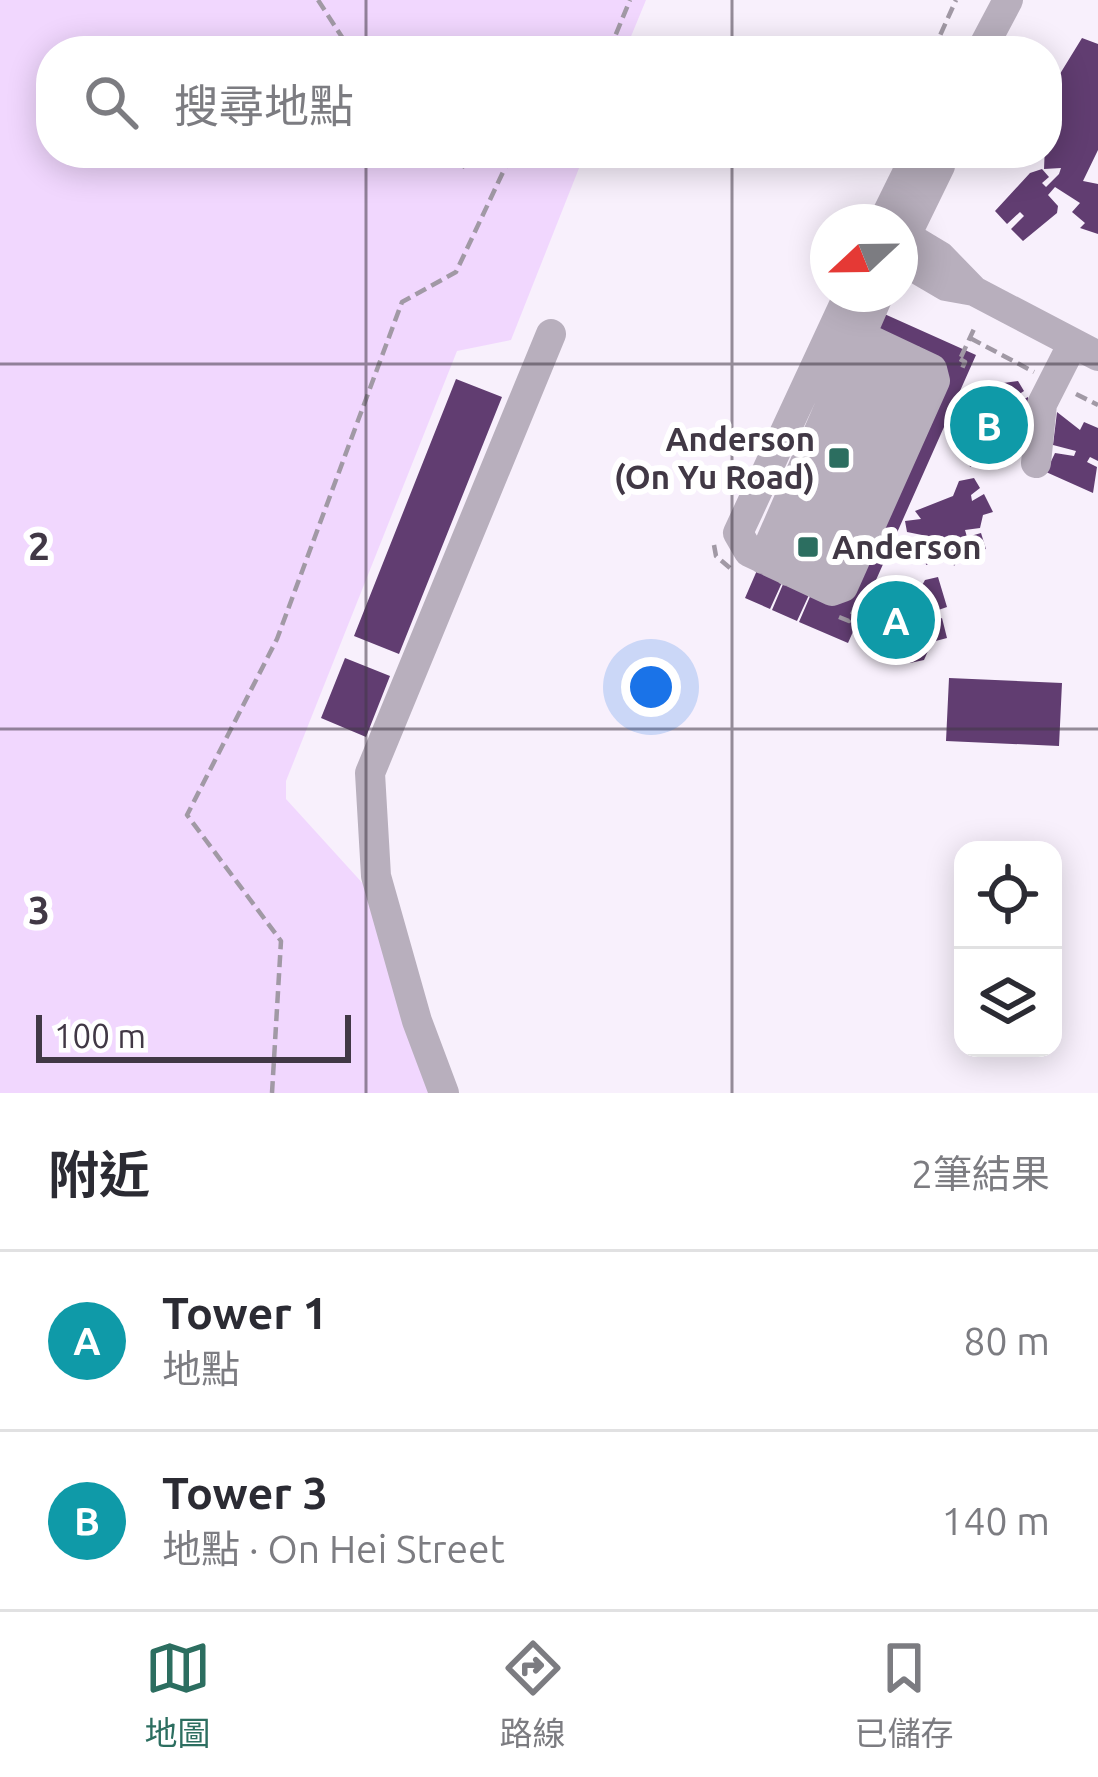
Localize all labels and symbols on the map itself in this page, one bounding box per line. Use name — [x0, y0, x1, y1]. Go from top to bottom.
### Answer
north arrow — [810, 204, 918, 312]
pin: B — [950, 380, 1028, 470]
place label: Anderson (On Yu Road) — [614, 420, 815, 496]
marker: Anderson (On Yu Road) — [826, 445, 852, 471]
text: 2 — [28, 524, 50, 567]
place label: Anderson — [832, 528, 982, 565]
marker: Anderson — [795, 534, 821, 560]
pin: A — [857, 575, 935, 665]
your location — [621, 657, 681, 717]
text: 3 — [28, 888, 50, 931]
scale bar — [36, 1009, 351, 1062]

